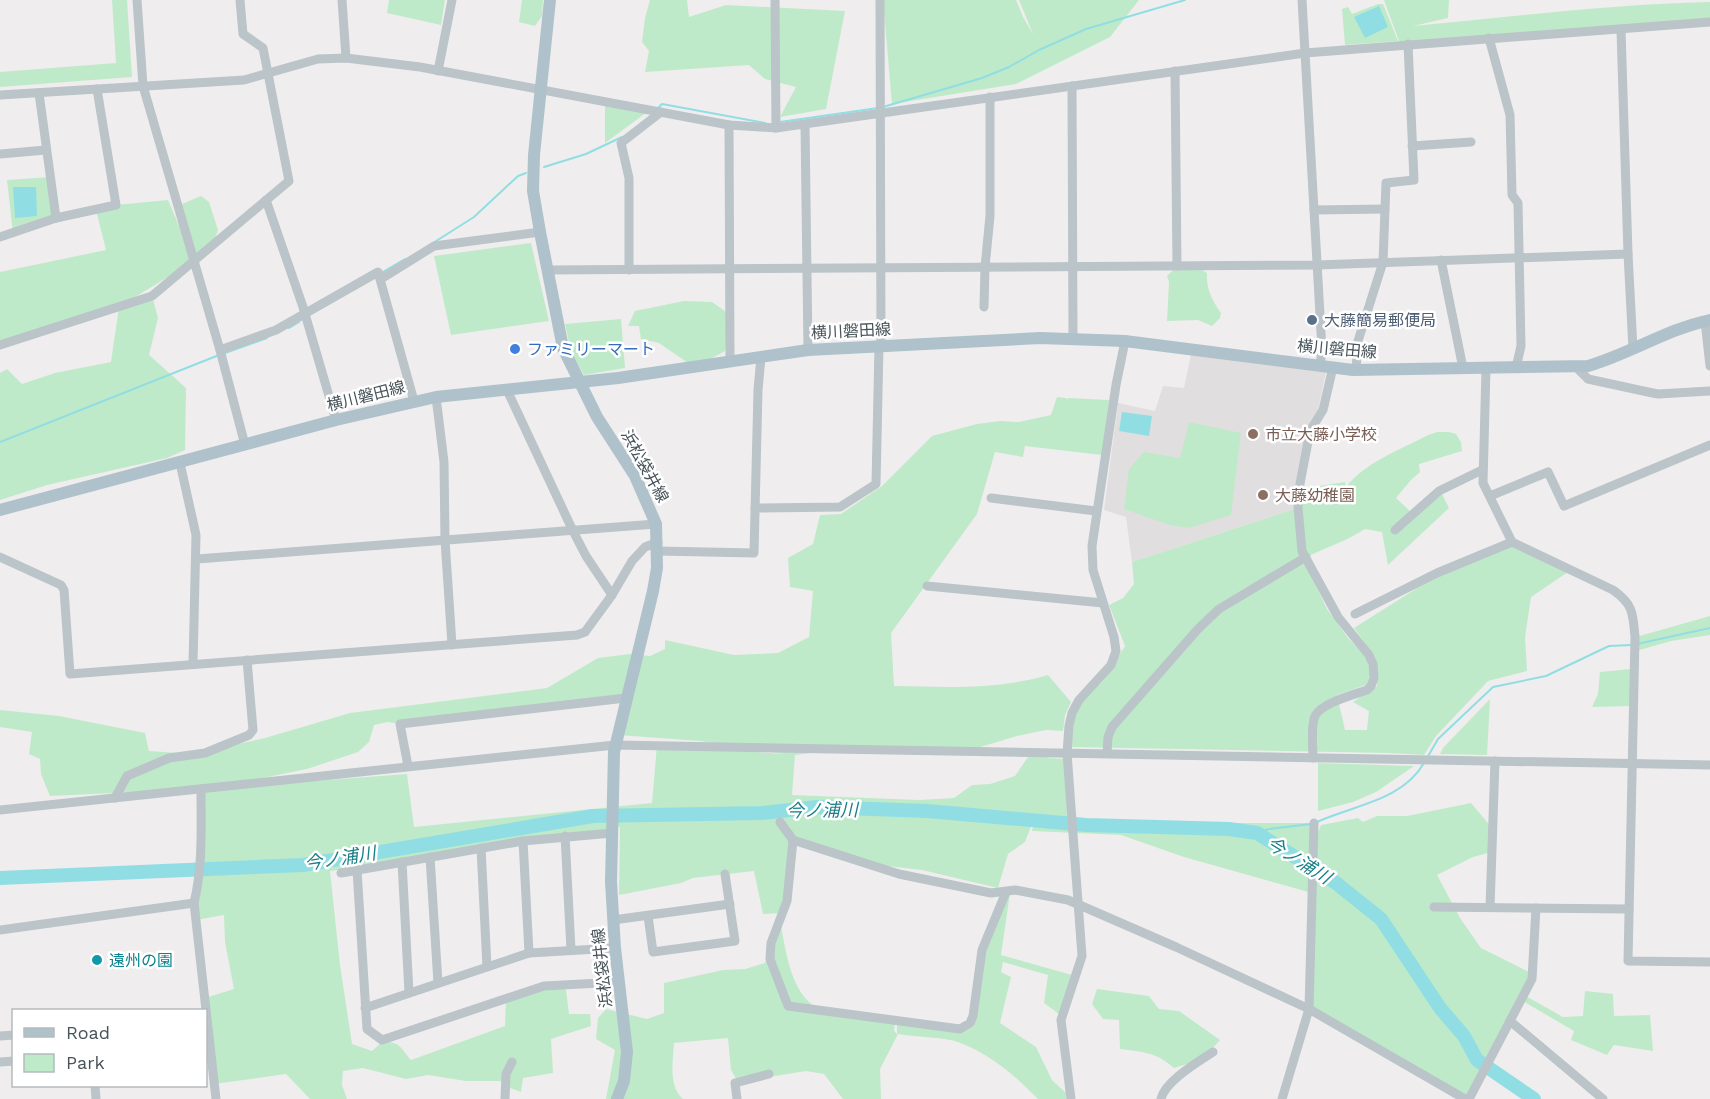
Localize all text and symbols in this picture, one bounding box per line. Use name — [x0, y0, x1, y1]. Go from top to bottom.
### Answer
place label: 大藤簡易郵便局 — [1324, 311, 1436, 330]
marker: 大藤簡易郵便局 — [1305, 313, 1319, 327]
street label: 横川磐田線 — [811, 319, 891, 343]
street label: 横川磐田線 — [1296, 336, 1378, 362]
place label: ファミリーマート — [527, 340, 655, 359]
marker: ファミリーマート — [508, 342, 522, 356]
street label: 横川磐田線 — [325, 377, 407, 415]
place label: 市立大藤小学校 — [1265, 425, 1377, 444]
street label: 浜松袋井線 — [617, 426, 673, 506]
marker: 市立大藤小学校 — [1246, 427, 1260, 441]
place label: 大藤幼稚園 — [1275, 486, 1355, 505]
marker: 大藤幼稚園 — [1256, 488, 1270, 502]
water label: 今ノ浦川 — [786, 799, 860, 821]
water label: 今ノ浦川 — [1263, 832, 1337, 889]
water label: 今ノ浦川 — [303, 842, 379, 874]
street label: 浜松袋井線 — [588, 927, 616, 1009]
place label: 遠州の園 — [109, 951, 173, 970]
marker: 遠州の園 — [90, 953, 104, 967]
legend — [12, 1009, 207, 1087]
text: Road — [66, 1022, 110, 1043]
text: Park — [66, 1052, 105, 1073]

